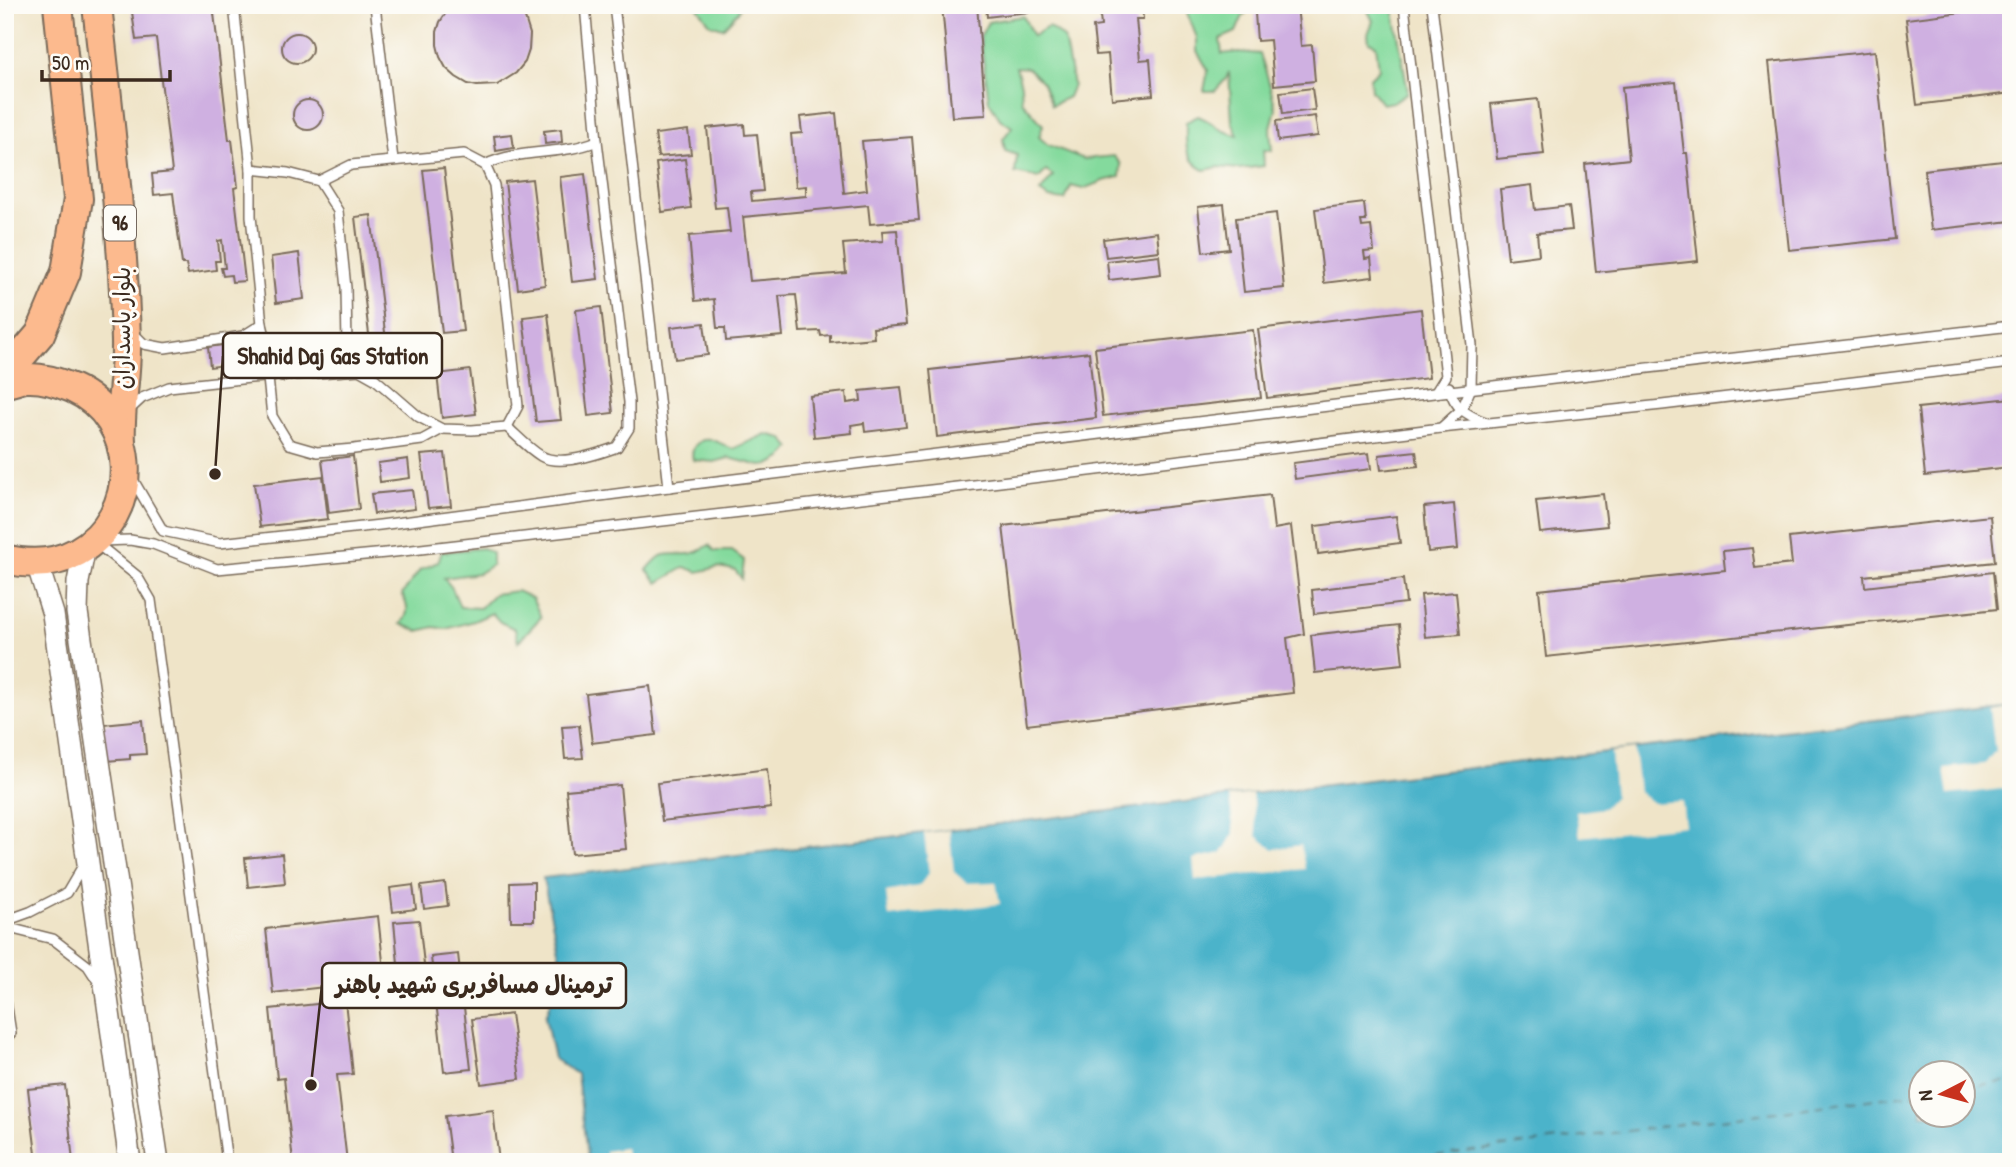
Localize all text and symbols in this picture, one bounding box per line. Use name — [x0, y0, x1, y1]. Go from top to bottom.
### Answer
scale bar — [42, 38, 170, 82]
text: 50 m — [52, 48, 89, 77]
road number: 96 — [104, 206, 136, 241]
street label: بلوار پاسداران — [106, 267, 137, 389]
callout: Shahid Daj Gas Station — [223, 333, 442, 378]
text: Shahid Daj Gas Station — [237, 339, 429, 371]
callout: ترمینال مسافربری شهید باهنر — [322, 963, 626, 1008]
text: ترمینال مسافربری شهید باهنر — [334, 968, 614, 1000]
north arrow — [1908, 1058, 1978, 1128]
text: N — [1912, 1089, 1939, 1102]

